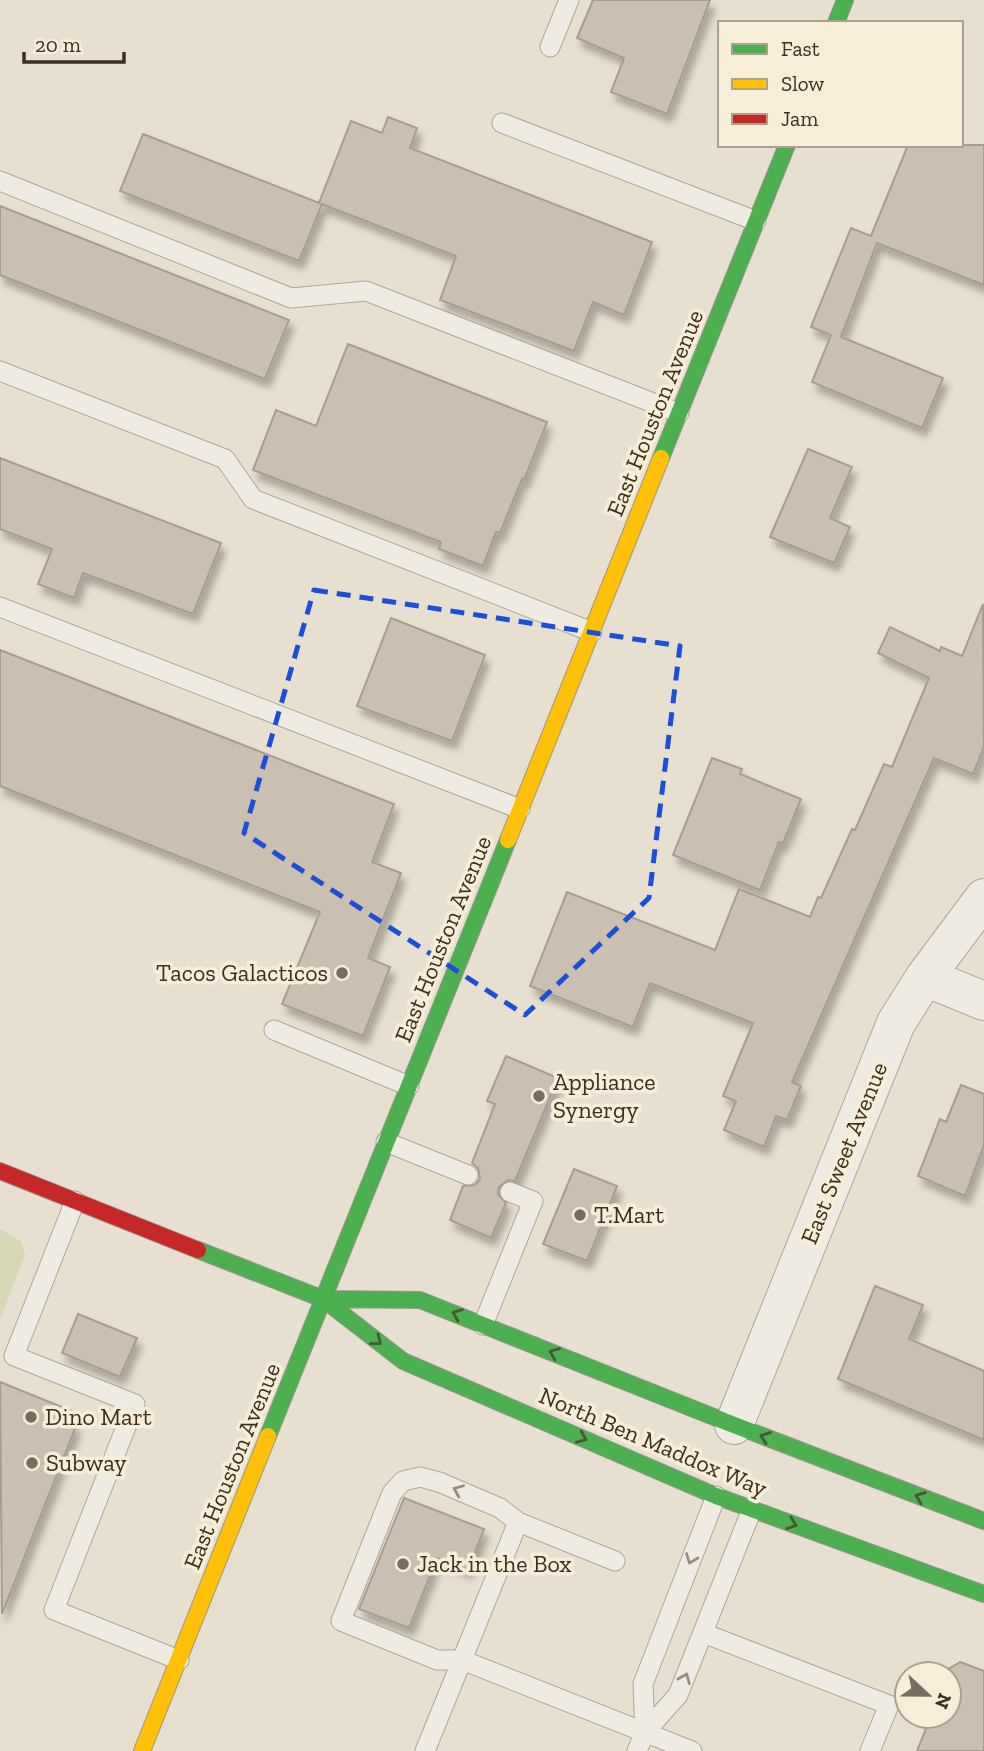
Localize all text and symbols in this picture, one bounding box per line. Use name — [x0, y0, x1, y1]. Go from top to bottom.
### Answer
scale bar — [24, 21, 124, 65]
legend — [718, 21, 963, 147]
text: 20 m — [35, 32, 81, 57]
text: Fast — [781, 36, 820, 61]
text: Slow — [781, 71, 824, 96]
text: Jam — [781, 106, 818, 131]
street label: East Houston Avenue — [600, 305, 709, 520]
street label: East Houston Avenue — [388, 831, 497, 1046]
place label: Tacos Galacticos — [156, 958, 328, 987]
marker: Tacos Galacticos — [334, 965, 350, 981]
street label: East Sweet Avenue — [794, 1058, 893, 1248]
place label: Appliance Synergy — [553, 1067, 656, 1124]
marker: Appliance Synergy — [531, 1088, 547, 1104]
place label: T.Mart — [594, 1200, 664, 1229]
marker: T.Mart — [572, 1207, 588, 1223]
one-way arrow — [452, 1309, 464, 1323]
one-way arrow — [369, 1332, 382, 1345]
one-way arrow — [548, 1348, 560, 1362]
street label: East Houston Avenue — [177, 1358, 286, 1573]
street label: North Ben Maddox Way — [535, 1380, 772, 1503]
place label: Dino Mart — [45, 1402, 152, 1431]
marker: Dino Mart — [23, 1409, 39, 1425]
one-way arrow — [574, 1430, 587, 1444]
one-way arrow — [760, 1432, 772, 1446]
place label: Subway — [46, 1448, 127, 1477]
marker: Subway — [24, 1455, 40, 1471]
one-way arrow — [452, 1484, 465, 1498]
one-way arrow — [915, 1491, 927, 1505]
one-way arrow — [786, 1515, 798, 1529]
place label: Jack in the Box — [417, 1549, 572, 1578]
one-way arrow — [685, 1553, 699, 1565]
marker: Jack in the Box — [395, 1556, 411, 1572]
north arrow — [893, 1660, 963, 1730]
one-way arrow — [676, 1673, 690, 1685]
text: N — [930, 1690, 957, 1712]

